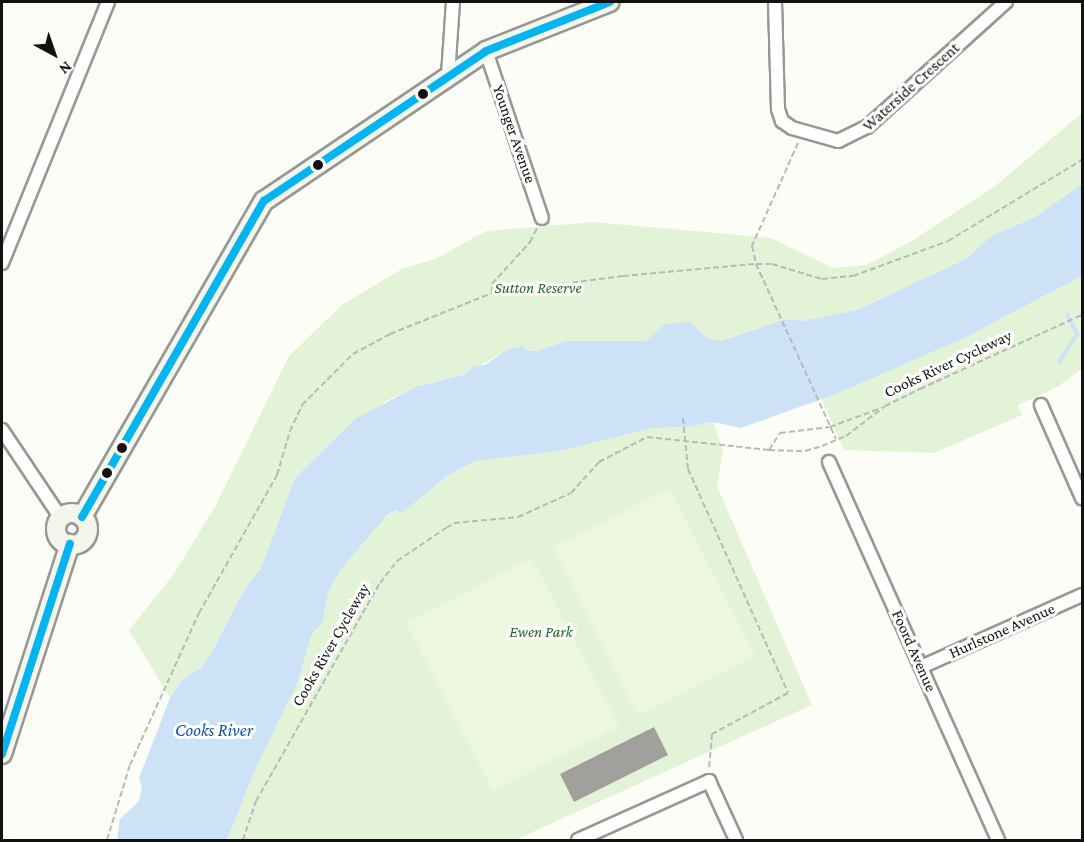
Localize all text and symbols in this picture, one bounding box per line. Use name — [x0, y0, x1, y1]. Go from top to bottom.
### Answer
north arrow — [24, 24, 84, 84]
street label: Waterside Crescent — [859, 38, 963, 136]
text: N — [56, 58, 76, 78]
street label: Younger Avenue — [488, 82, 540, 186]
unlabelled marker — [417, 88, 429, 100]
unlabelled marker — [312, 159, 324, 171]
park label: Sutton Reserve — [494, 278, 582, 298]
street label: Cooks River Cycleway — [881, 326, 1015, 402]
unlabelled marker — [116, 442, 128, 454]
unlabelled marker — [101, 467, 113, 479]
street label: Cooks River Cycleway — [288, 580, 374, 710]
street label: Hurlstone Avenue — [946, 599, 1058, 663]
street label: Foord Avenue — [887, 607, 941, 695]
park label: Ewen Park — [509, 622, 573, 642]
water label: Cooks River — [175, 719, 253, 741]

